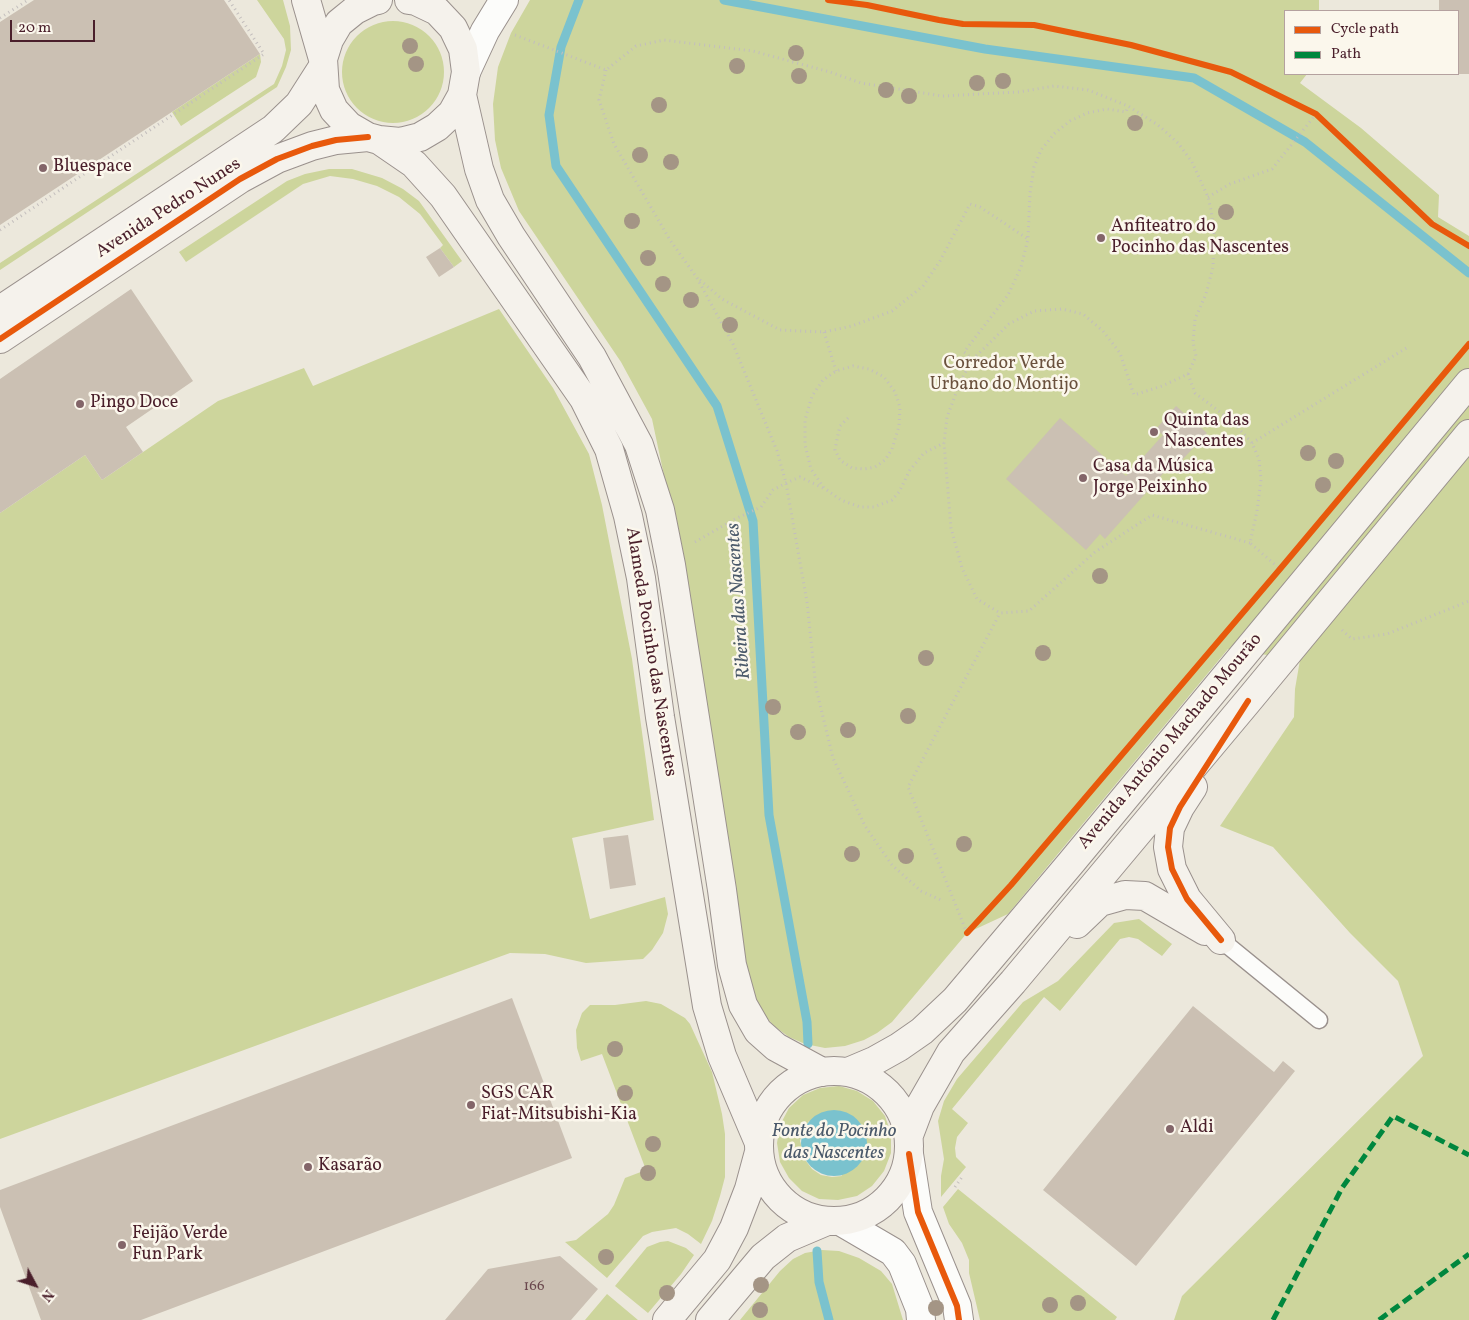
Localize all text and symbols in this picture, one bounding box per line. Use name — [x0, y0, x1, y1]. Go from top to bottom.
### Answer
scale bar — [12, 10, 98, 42]
legend — [1284, 10, 1459, 75]
text: 20 m — [18, 18, 51, 39]
text: Cycle path — [1331, 19, 1399, 40]
text: Path — [1331, 44, 1361, 65]
street label: Avenida Pedro Nunes — [93, 154, 245, 264]
place label: Bluespace — [53, 157, 132, 179]
marker: Bluespace — [37, 162, 49, 174]
place label: Anfiteatro do Pocinho das Nascentes — [1111, 217, 1289, 260]
marker: Anfiteatro do Pocinho das Nascentes — [1095, 232, 1107, 244]
park label: Corredor Verde Urbano do Montijo — [930, 354, 1078, 396]
place label: Pingo Doce — [90, 393, 178, 415]
marker: Pingo Doce — [74, 398, 86, 410]
place label: Quinta das Nascentes — [1164, 411, 1249, 454]
marker: Quinta das Nascentes — [1148, 426, 1160, 438]
place label: Casa da Música Jorge Peixinho — [1093, 457, 1213, 499]
marker: Casa da Música Jorge Peixinho — [1077, 472, 1089, 484]
water label: Ribeira das Nascentes — [723, 522, 757, 680]
street label: Alameda Pocinho das Nascentes — [620, 526, 680, 778]
street label: Avenida António Machado Mourão — [1074, 630, 1268, 854]
place label: SGS CAR Fiat-Mitsubishi-Kia — [481, 1084, 637, 1126]
marker: SGS CAR Fiat-Mitsubishi-Kia — [465, 1099, 477, 1111]
place label: Aldi — [1180, 1118, 1214, 1140]
water label: Fonte do Pocinho das Nascentes — [772, 1122, 896, 1166]
marker: Aldi — [1164, 1123, 1176, 1135]
place label: Kasarão — [318, 1156, 382, 1178]
marker: Kasarão — [302, 1161, 314, 1173]
place label: Feijão Verde Fun Park — [132, 1224, 228, 1266]
marker: Feijão Verde Fun Park — [116, 1239, 128, 1251]
north arrow — [10, 1260, 60, 1310]
house number: 166 — [524, 1278, 544, 1296]
text: N — [36, 1285, 57, 1305]

